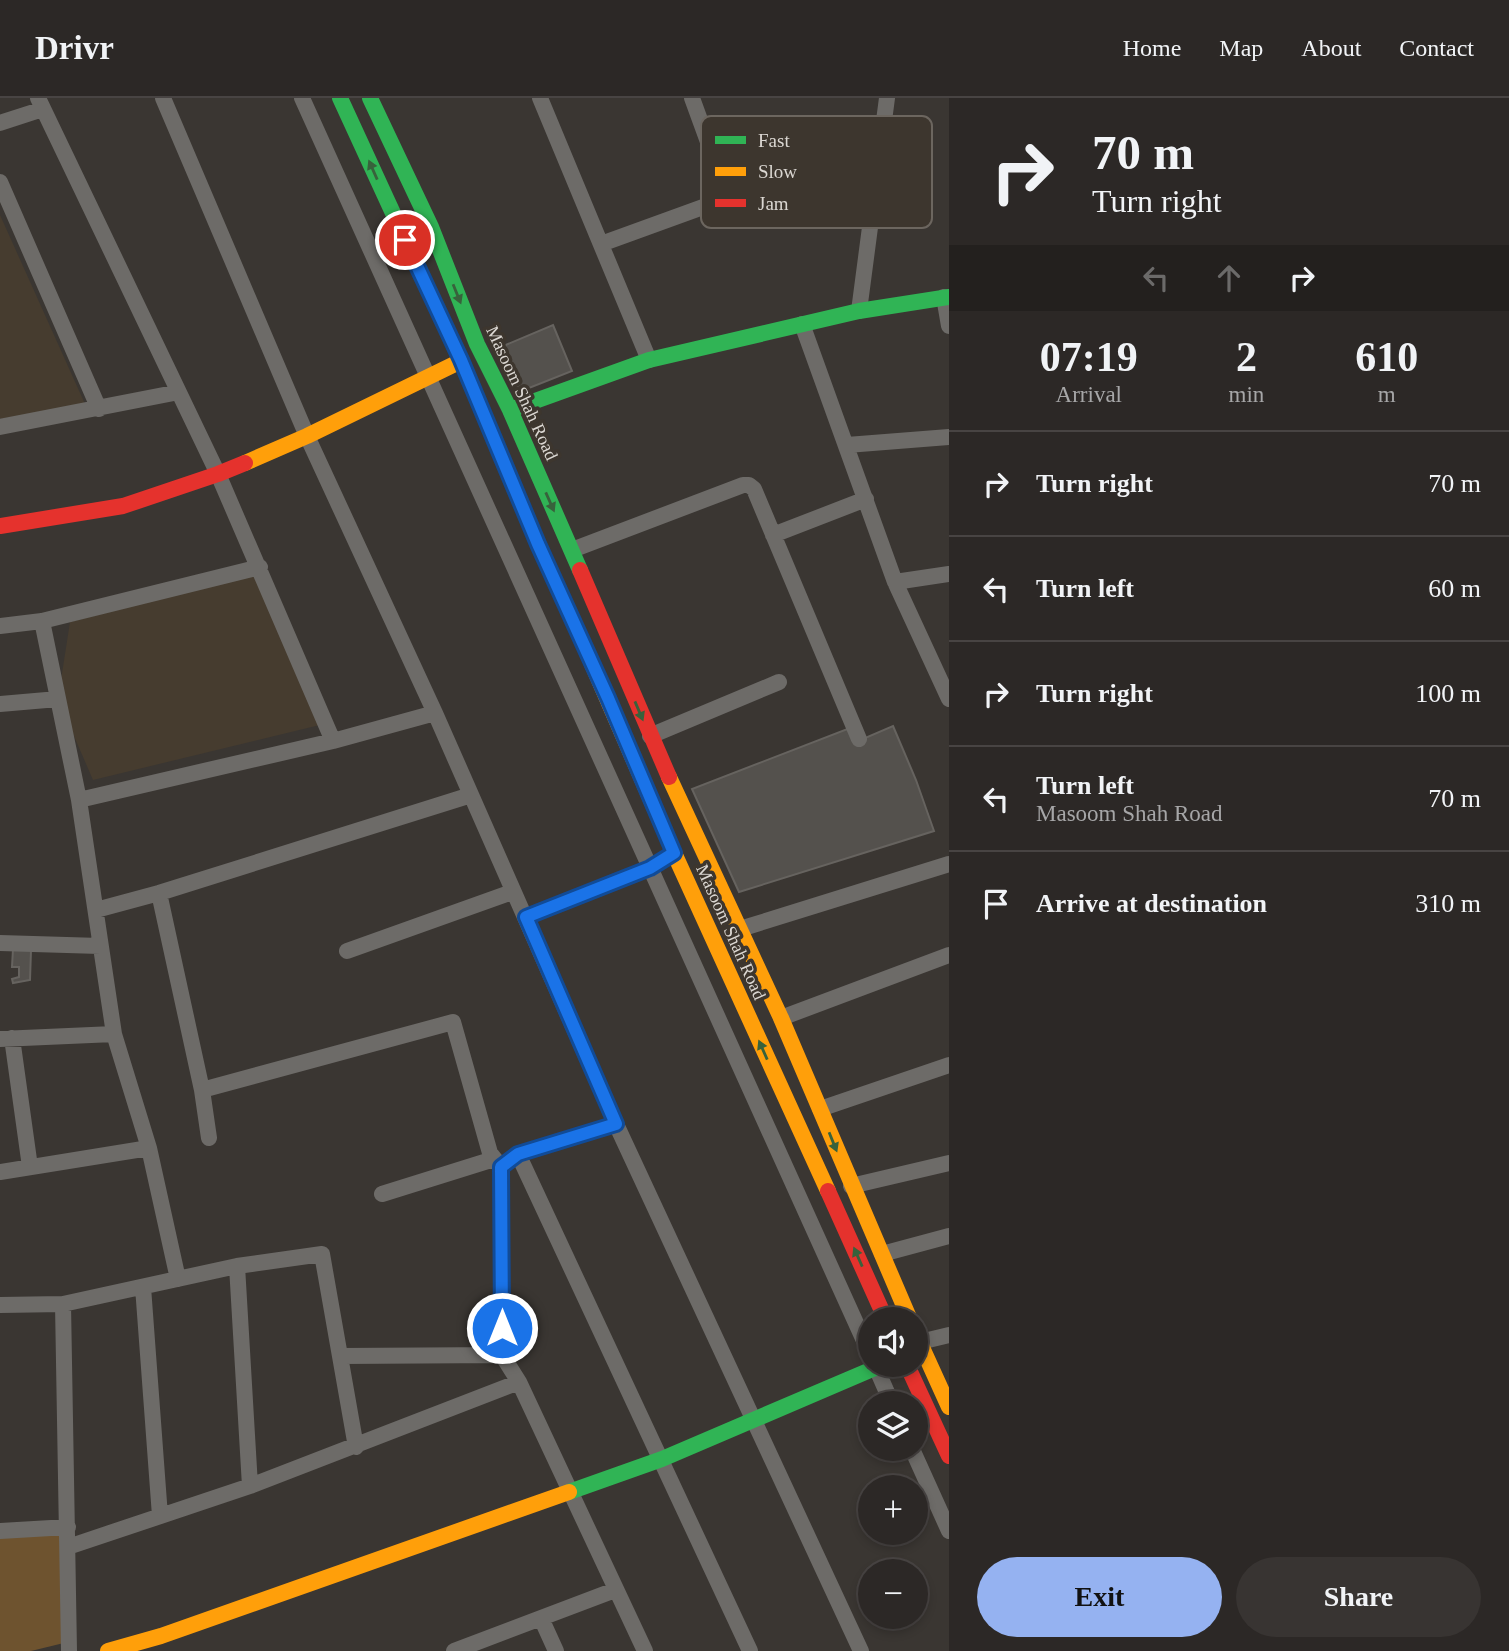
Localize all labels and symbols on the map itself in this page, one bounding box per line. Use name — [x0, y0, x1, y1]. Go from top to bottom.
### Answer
legend — [701, 116, 932, 228]
text: Fast — [758, 130, 790, 151]
one-way arrow — [367, 160, 378, 181]
text: Slow — [758, 161, 797, 182]
text: Jam — [758, 193, 789, 214]
pin — [375, 210, 435, 270]
one-way arrow — [452, 284, 463, 305]
street label: Masoom Shah Road — [482, 323, 562, 463]
one-way arrow — [544, 492, 556, 512]
one-way arrow — [634, 701, 645, 722]
street label: Masoom Shah Road — [692, 861, 770, 1003]
one-way arrow — [757, 1040, 769, 1060]
one-way arrow — [828, 1132, 839, 1153]
one-way arrow — [852, 1247, 863, 1268]
position arrow — [465, 1291, 539, 1365]

